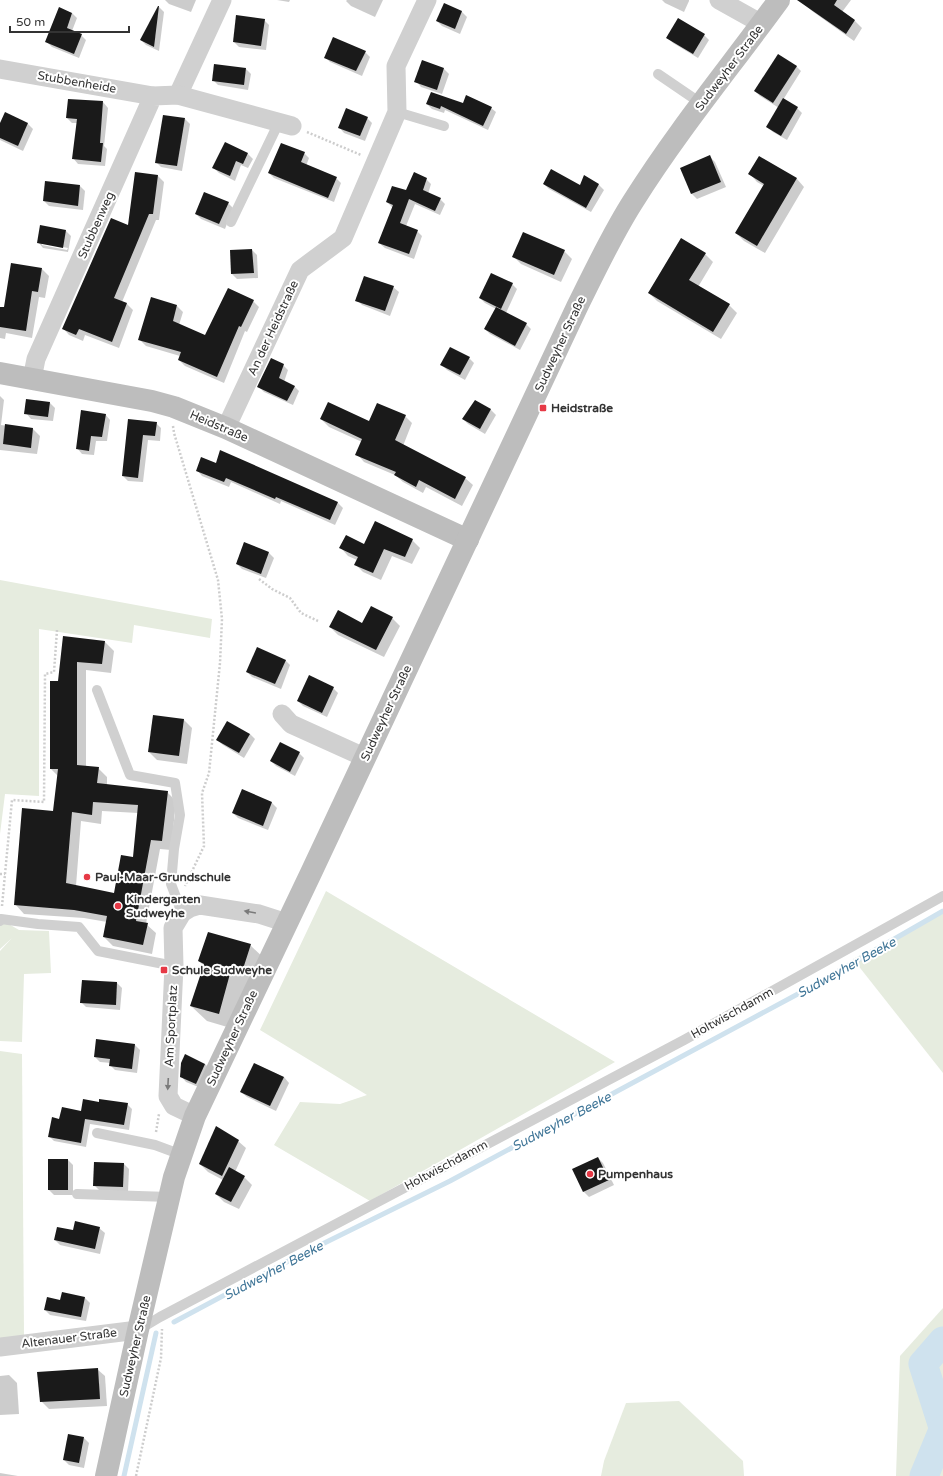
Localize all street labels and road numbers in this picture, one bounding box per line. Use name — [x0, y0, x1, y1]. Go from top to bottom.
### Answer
street label: Sudweyher Straße — [692, 22, 766, 114]
street label: Stubbenheide — [37, 68, 118, 96]
street label: Stubbenweg — [75, 189, 117, 261]
street label: An der Heidstraße — [245, 278, 301, 378]
street label: Sudweyher Straße — [532, 294, 588, 394]
street label: Heidstraße — [188, 407, 250, 445]
street label: Sudweyher Straße — [358, 663, 414, 763]
street label: Am Sportplatz — [162, 985, 180, 1067]
street label: Holtwischdamm — [688, 985, 776, 1041]
street label: Sudweyher Straße — [204, 988, 260, 1088]
street label: Holtwischdamm — [402, 1137, 490, 1193]
street label: Sudweyher Straße — [117, 1294, 154, 1398]
street label: Altenauer Straße — [20, 1325, 118, 1351]

